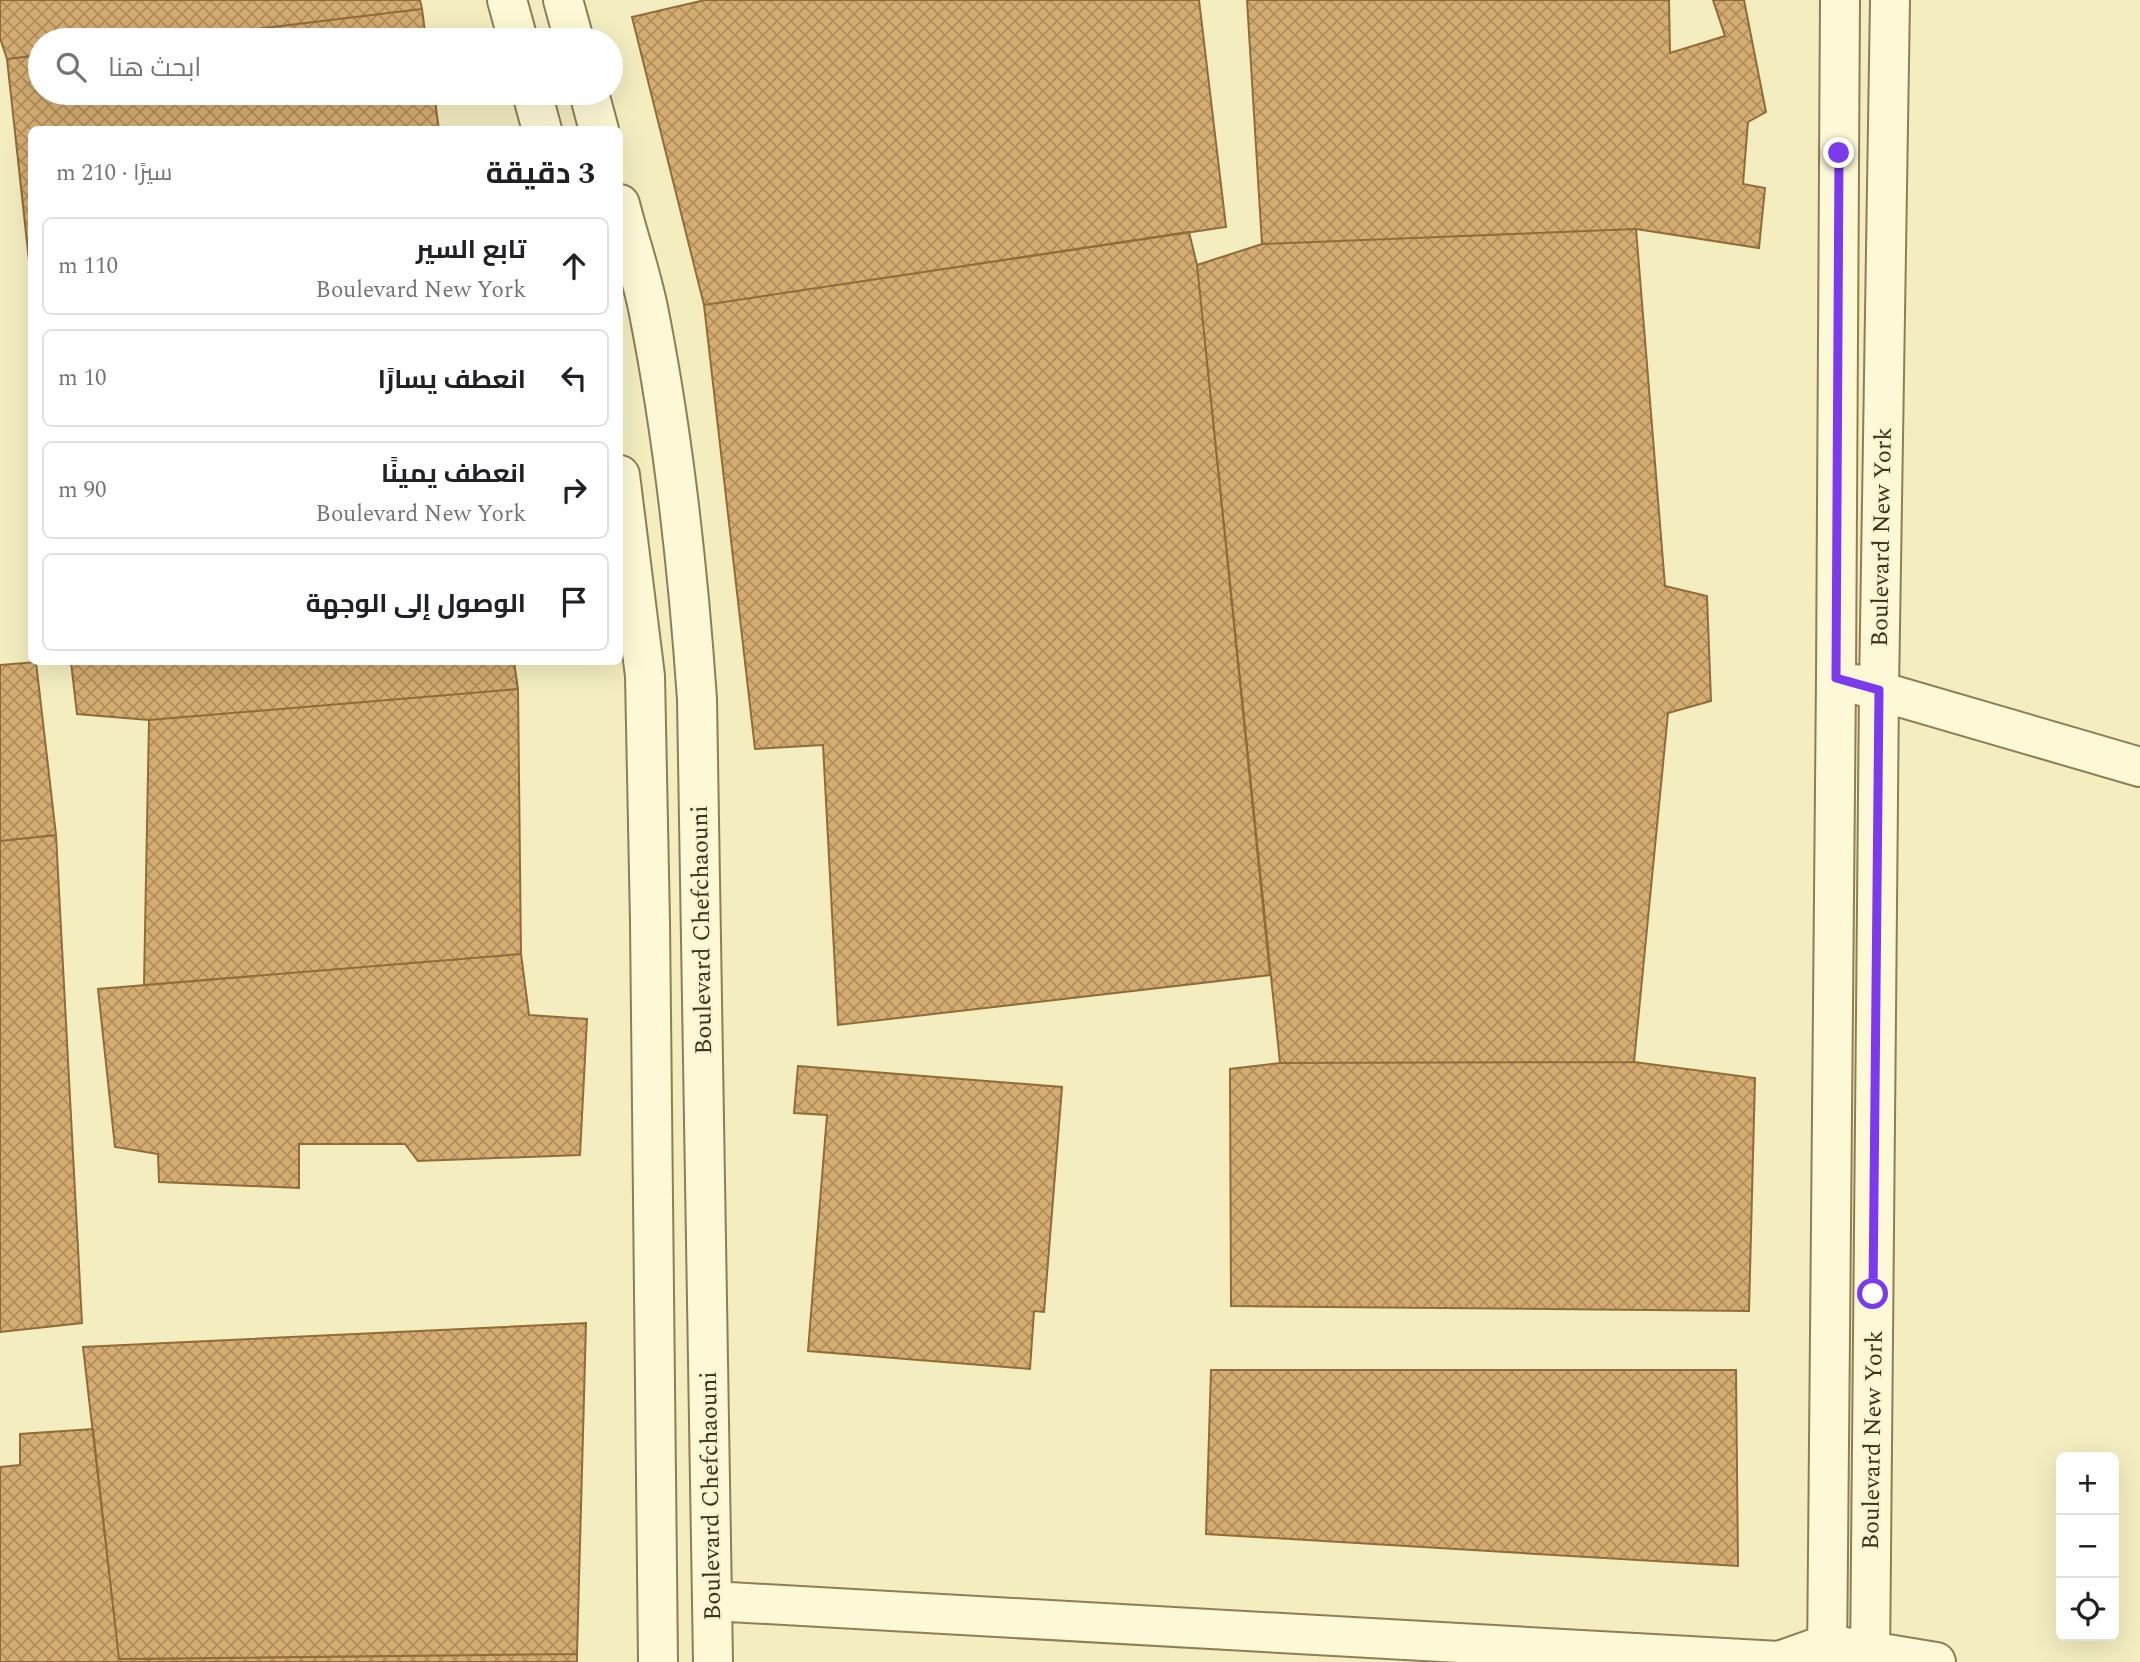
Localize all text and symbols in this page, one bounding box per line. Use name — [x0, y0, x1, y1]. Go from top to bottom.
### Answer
search box — [28, 28, 623, 105]
icon: search — [52, 48, 90, 86]
text: ابحث هنا — [108, 48, 201, 88]
route end — [1823, 137, 1854, 168]
text: 3 دقيقة — [486, 151, 595, 197]
text: سيرًا · 210 m — [56, 156, 172, 191]
text: تابع السير — [416, 230, 526, 270]
icon: ahead — [555, 247, 593, 285]
text: 110 m — [58, 249, 118, 284]
text: Boulevard New York — [316, 273, 526, 308]
icon: left — [555, 359, 593, 397]
text: انعطف يسارًا — [378, 360, 526, 400]
text: 10 m — [58, 361, 107, 396]
street label: Boulevard New York — [1862, 427, 1902, 647]
text: انعطف يمينًا — [381, 454, 526, 494]
icon: right — [555, 471, 593, 509]
text: 90 m — [58, 473, 107, 508]
text: Boulevard New York — [316, 497, 526, 532]
icon: arrive — [555, 583, 593, 621]
text: الوصول إلى الوجهة — [306, 584, 526, 624]
street label: Boulevard Chefchaouni — [682, 805, 722, 1055]
route start — [1857, 1278, 1888, 1309]
street label: Boulevard New York — [1853, 1330, 1893, 1550]
street label: Boulevard Chefchaouni — [691, 1371, 731, 1621]
map controls — [2056, 1452, 2119, 1641]
button: + — [2056, 1452, 2119, 1515]
button: − — [2056, 1515, 2119, 1578]
button: locate — [2056, 1578, 2119, 1641]

